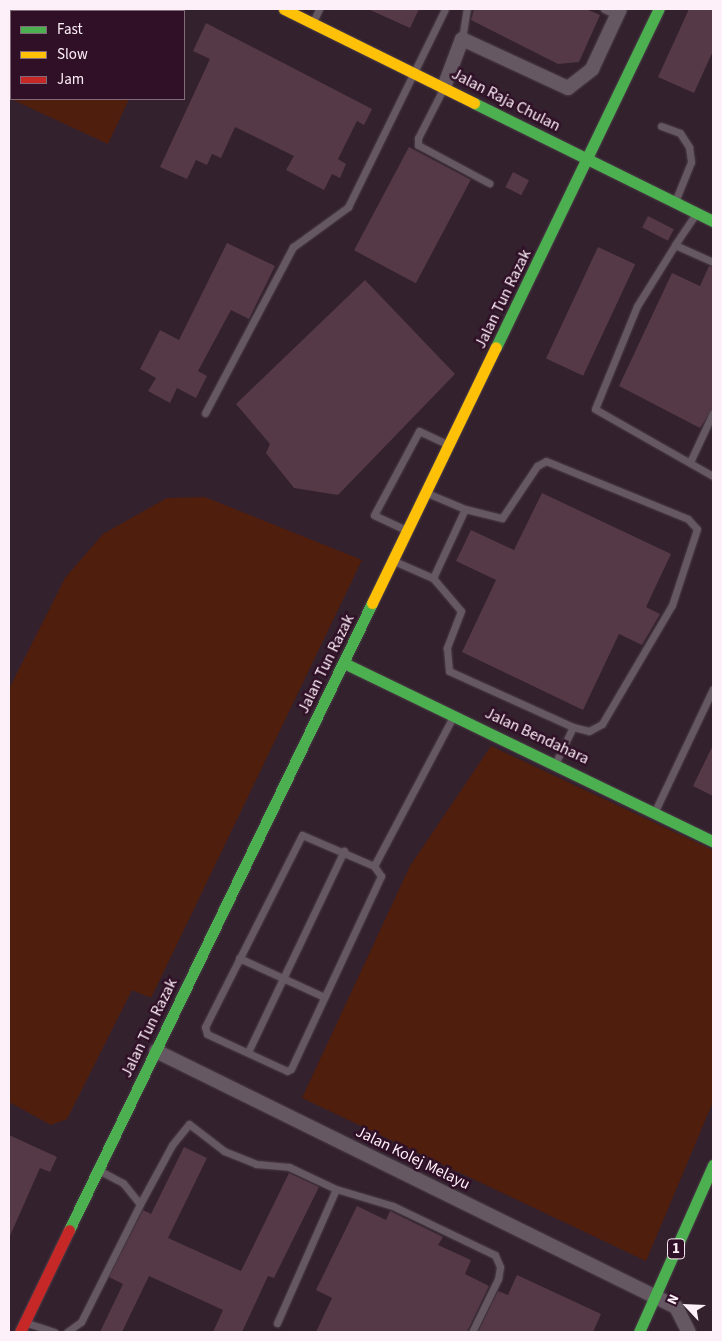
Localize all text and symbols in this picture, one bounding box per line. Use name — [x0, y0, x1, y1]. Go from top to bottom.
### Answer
legend — [10, 10, 185, 100]
text: Fast — [57, 19, 83, 40]
text: Slow — [57, 44, 88, 65]
street label: Jalan Raja Chulan — [448, 64, 564, 136]
text: Jam — [57, 69, 84, 90]
street label: Jalan Tun Razak — [471, 246, 535, 352]
street label: Jalan Tun Razak — [294, 611, 358, 717]
street label: Jalan Bendahara — [482, 703, 592, 769]
street label: Jalan Tun Razak — [117, 975, 181, 1081]
street label: Jalan Kolej Melayu — [353, 1122, 473, 1194]
road number: 1 — [666, 1236, 686, 1262]
north arrow — [662, 1281, 712, 1331]
text: N — [662, 1291, 684, 1308]

